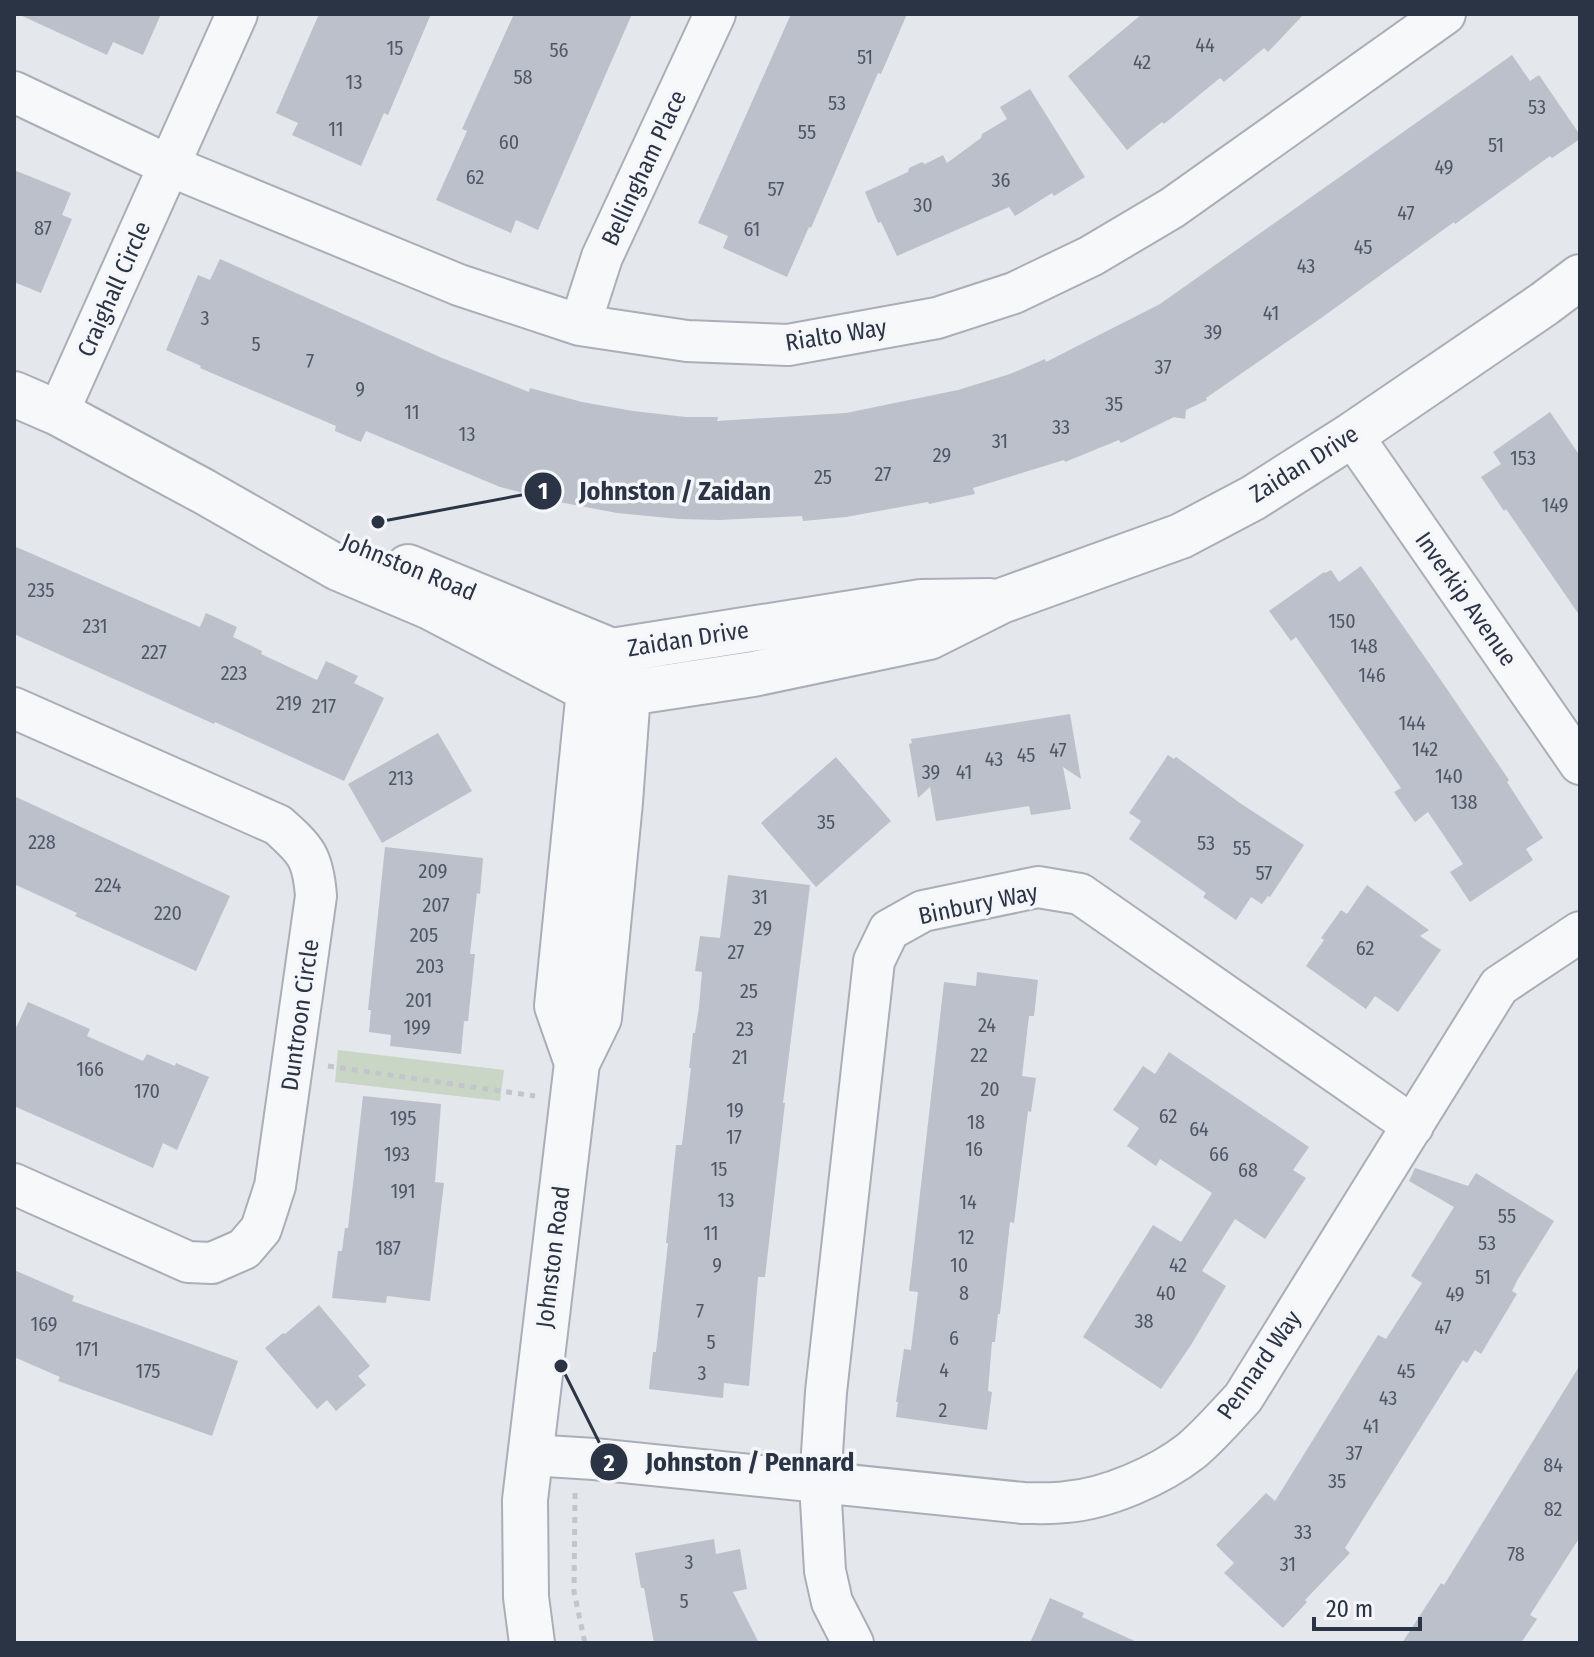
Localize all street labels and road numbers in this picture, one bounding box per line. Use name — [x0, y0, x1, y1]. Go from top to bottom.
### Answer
street label: Bellingham Place — [596, 86, 692, 250]
street label: Craighall Circle — [72, 217, 156, 361]
street label: Rialto Way — [783, 313, 889, 357]
street label: Zaidan Drive — [1245, 420, 1363, 508]
street label: Johnston Road — [338, 527, 480, 607]
street label: Inverkip Avenue — [1409, 527, 1523, 671]
street label: Zaidan Drive — [625, 616, 751, 662]
street label: Binbury Way — [916, 878, 1040, 930]
street label: Duntroon Circle — [276, 938, 324, 1092]
street label: Johnston Road — [530, 1184, 576, 1330]
street label: Pennard Way — [1211, 1305, 1307, 1425]

